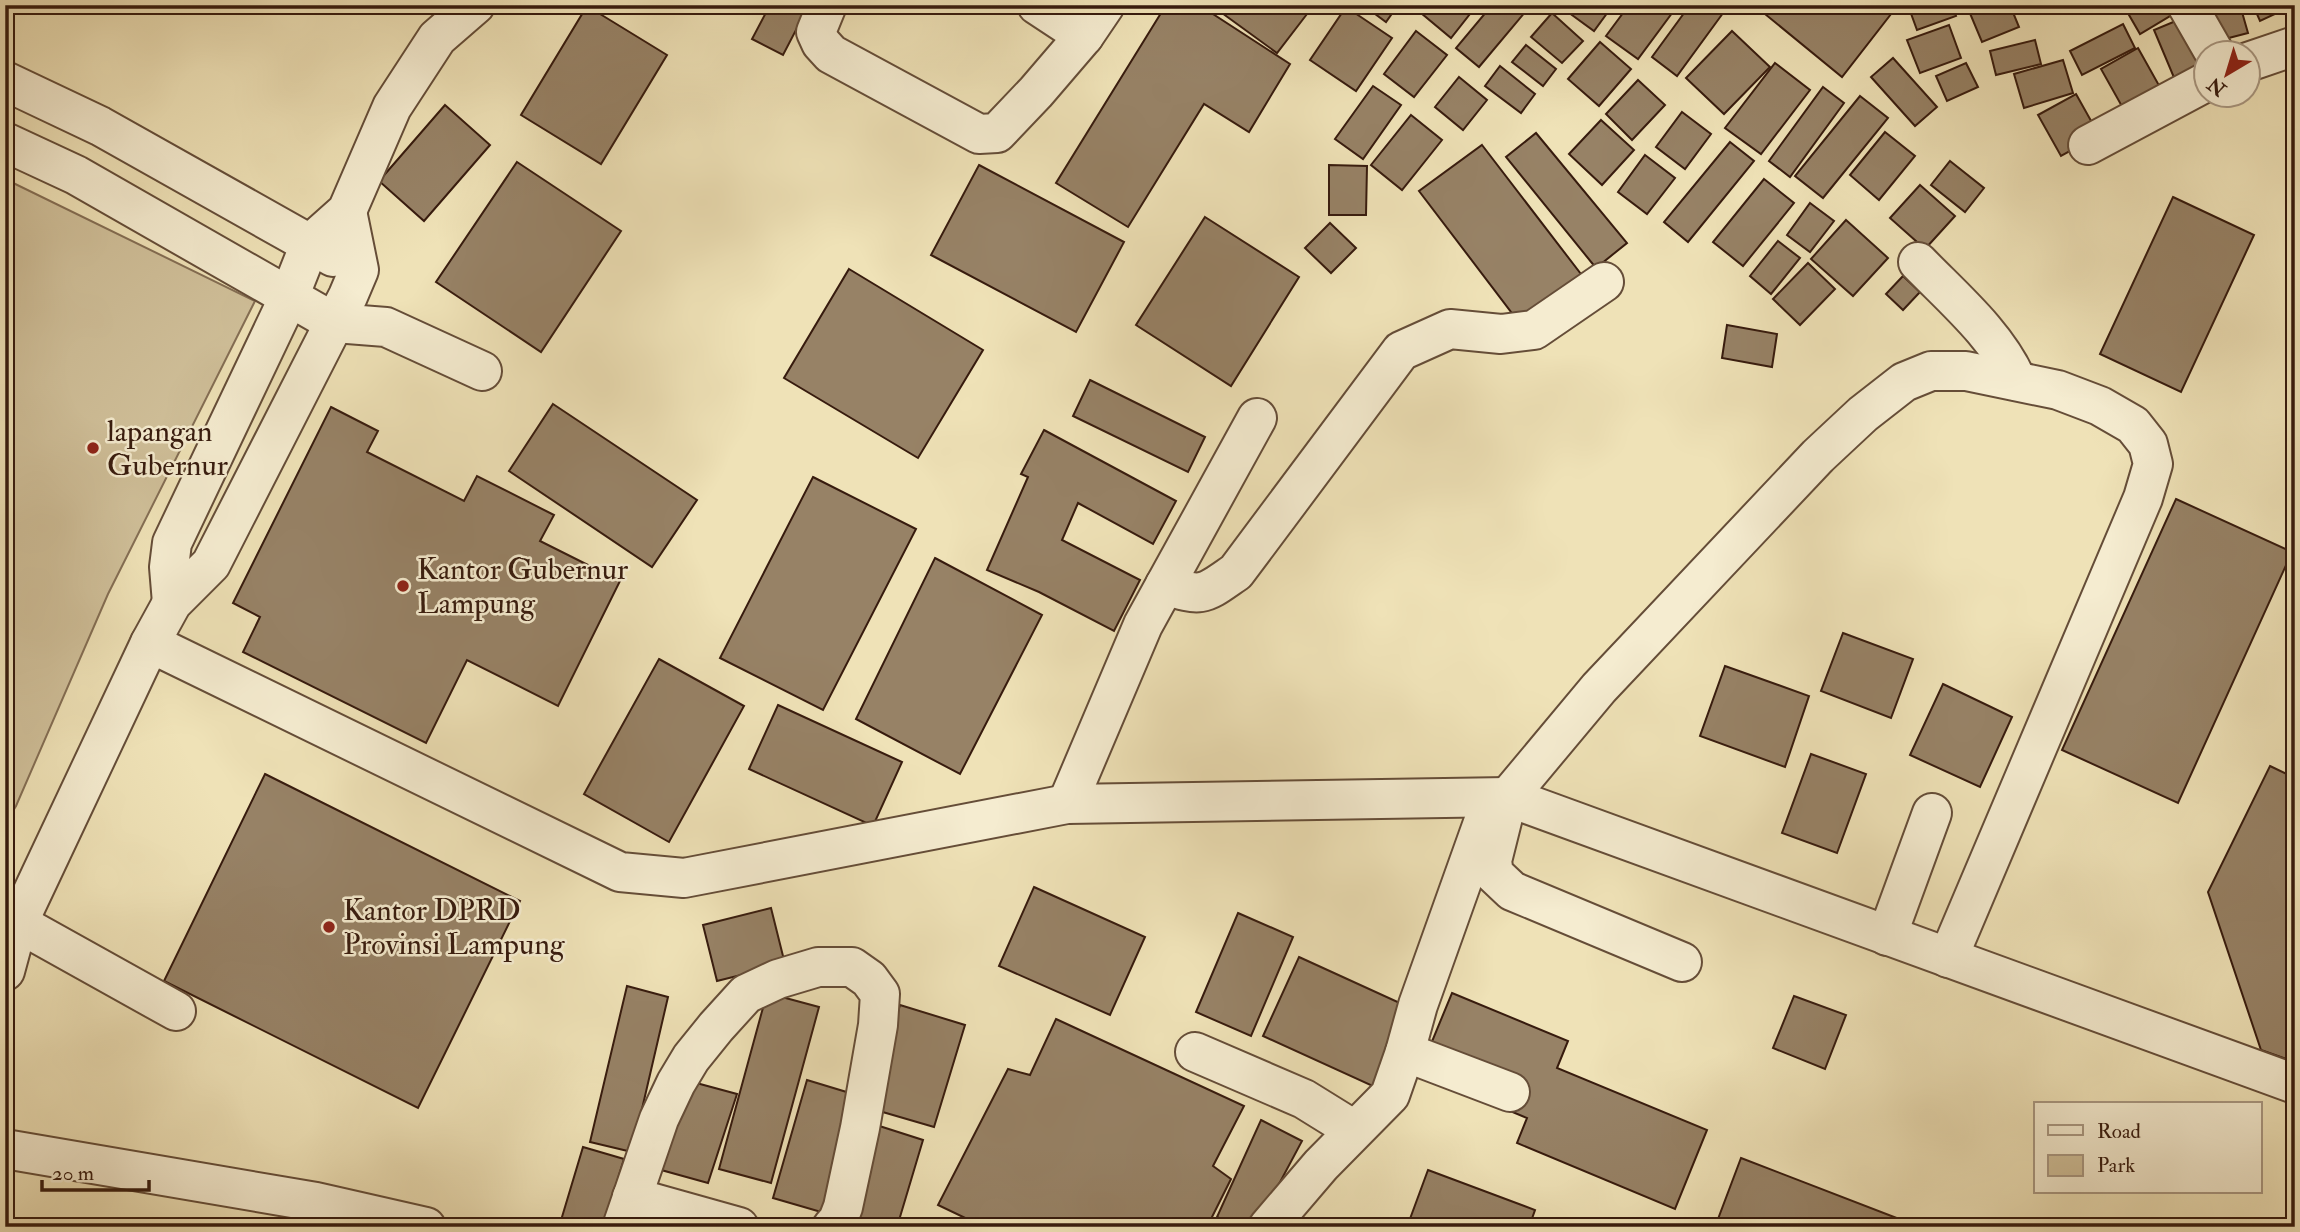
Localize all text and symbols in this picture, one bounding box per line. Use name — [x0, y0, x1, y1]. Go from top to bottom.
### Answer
north arrow — [2192, 38, 2262, 108]
text: N — [2202, 71, 2232, 102]
place label: lapangan Gubernur — [107, 413, 228, 484]
marker: lapangan Gubernur — [85, 440, 101, 456]
place label: Kantor Gubernur Lampung — [417, 551, 628, 622]
marker: Kantor Gubernur Lampung — [395, 578, 411, 594]
place label: Kantor DPRD Provinsi Lampung — [343, 892, 566, 963]
marker: Kantor DPRD Provinsi Lampung — [321, 919, 337, 935]
legend — [2034, 1102, 2262, 1194]
text: Road — [2097, 1118, 2142, 1145]
scale bar — [42, 1148, 149, 1192]
text: Park — [2097, 1152, 2135, 1179]
text: 20 m — [52, 1160, 94, 1187]

